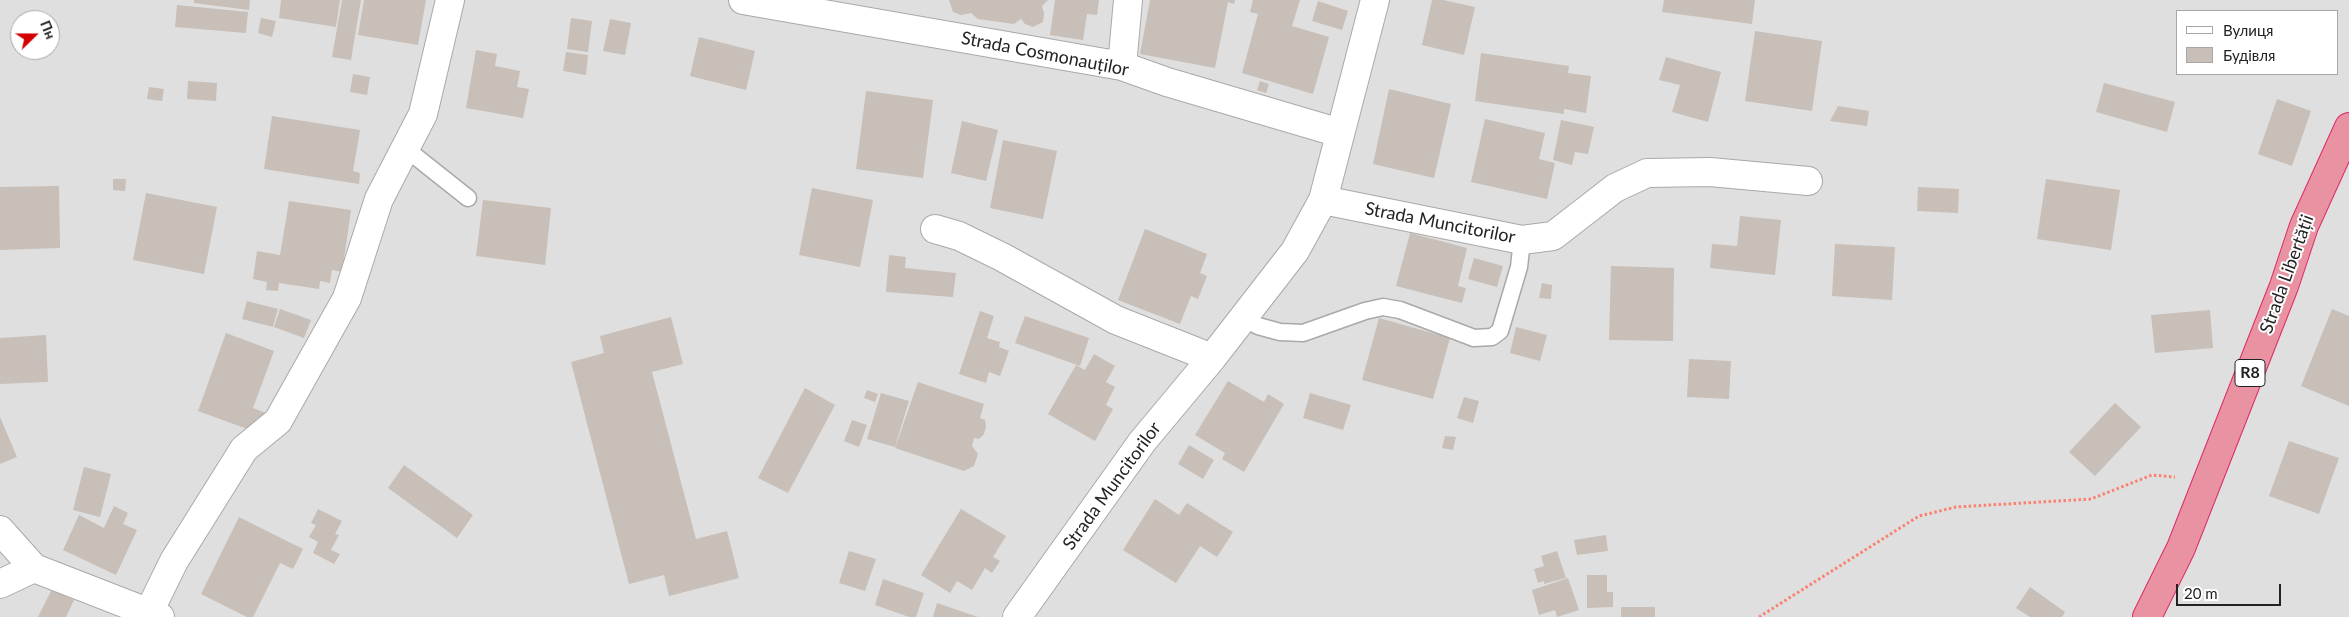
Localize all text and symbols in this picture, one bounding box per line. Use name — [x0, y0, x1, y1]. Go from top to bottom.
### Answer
north arrow — [10, 10, 60, 60]
legend — [2176, 10, 2339, 75]
text: Пн — [37, 18, 60, 41]
text: Вулиця — [2223, 21, 2273, 39]
street label: Strada Cosmonauților — [959, 27, 1131, 81]
text: Будівля — [2223, 46, 2275, 64]
street label: Strada Muncitorilor — [1363, 198, 1517, 248]
street label: Strada Libertății — [2255, 212, 2319, 336]
road number: R8 — [2235, 359, 2265, 386]
street label: Strada Muncitorilor — [1058, 418, 1166, 554]
scale bar — [2179, 574, 2284, 606]
text: 20 m — [2184, 584, 2218, 602]

